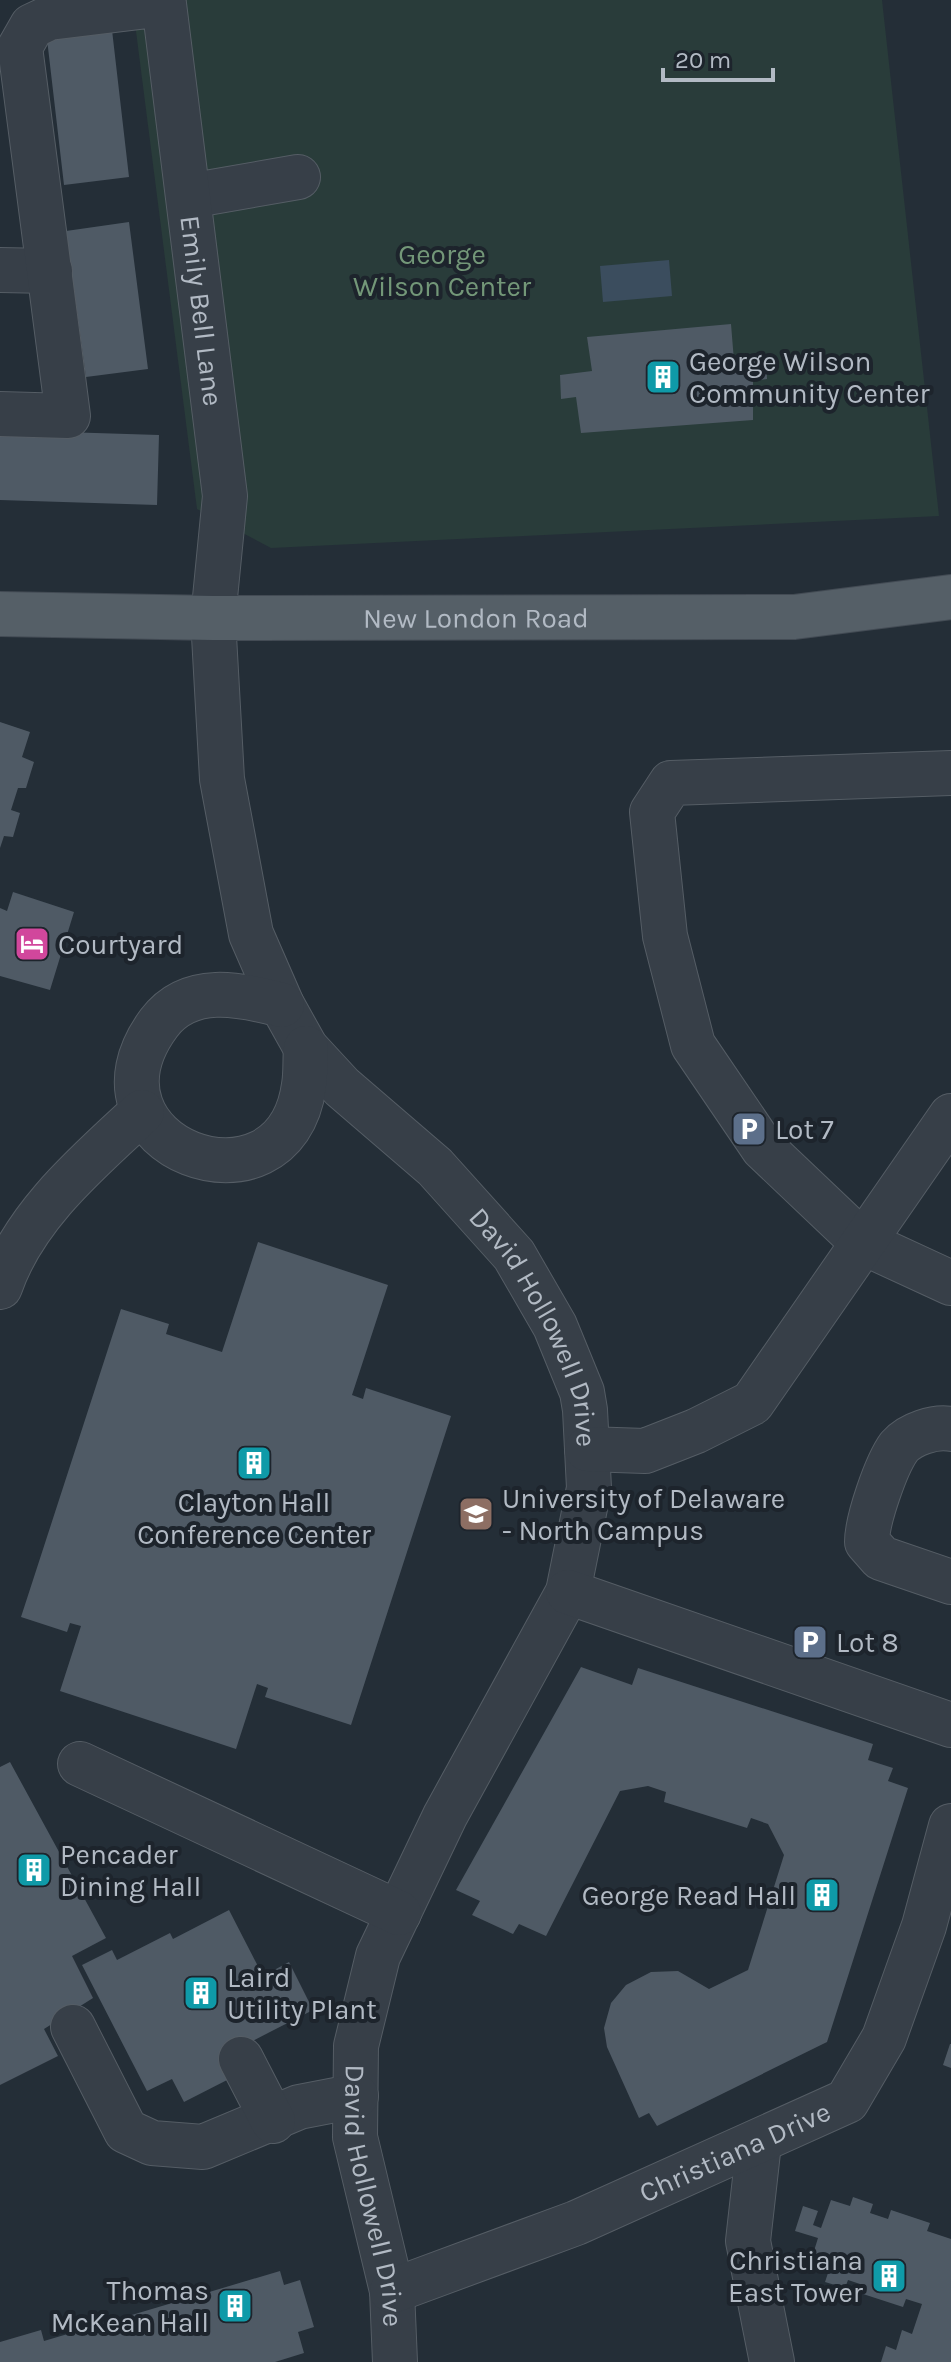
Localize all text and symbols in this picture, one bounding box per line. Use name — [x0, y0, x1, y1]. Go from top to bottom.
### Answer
scale bar — [663, 32, 773, 82]
text: 20 m — [675, 46, 731, 74]
street label: Emily Bell Lane — [173, 214, 230, 408]
park label: George Wilson Center — [353, 238, 532, 303]
place label: George Wilson Community Center — [689, 345, 931, 410]
building icon: George Wilson Community Center — [644, 358, 682, 396]
street label: New London Road — [363, 601, 589, 635]
hotel icon: Courtyard — [13, 925, 51, 963]
place label: Courtyard — [58, 928, 183, 961]
parking icon: Lot 7 — [730, 1110, 768, 1148]
place label: Lot 7 — [775, 1113, 834, 1146]
street label: David Hollowell Drive — [462, 1201, 603, 1448]
building icon: Clayton Hall Conference Center — [235, 1444, 273, 1482]
place label: University of Delaware - North Campus — [502, 1482, 785, 1547]
place label: Clayton Hall Conference Center — [137, 1486, 372, 1551]
school or university icon: University of Delaware - North Campus — [457, 1495, 495, 1533]
parking icon: Lot 8 — [791, 1623, 829, 1661]
place label: Lot 8 — [836, 1626, 899, 1659]
place label: Pencader Dining Hall — [60, 1838, 201, 1903]
building icon: Pencader Dining Hall — [15, 1851, 53, 1889]
building icon: George Read Hall — [803, 1876, 841, 1914]
place label: George Read Hall — [582, 1879, 796, 1912]
place label: Laird Utility Plant — [227, 1961, 377, 2026]
building icon: Laird Utility Plant — [182, 1974, 220, 2012]
street label: David Hollowell Drive — [338, 2064, 410, 2328]
street label: Christiana Drive — [634, 2095, 835, 2209]
place label: Christiana East Tower — [728, 2244, 864, 2309]
building icon: Christiana East Tower — [870, 2257, 908, 2295]
place label: Thomas McKean Hall — [51, 2274, 209, 2339]
building icon: Thomas McKean Hall — [216, 2287, 254, 2325]

